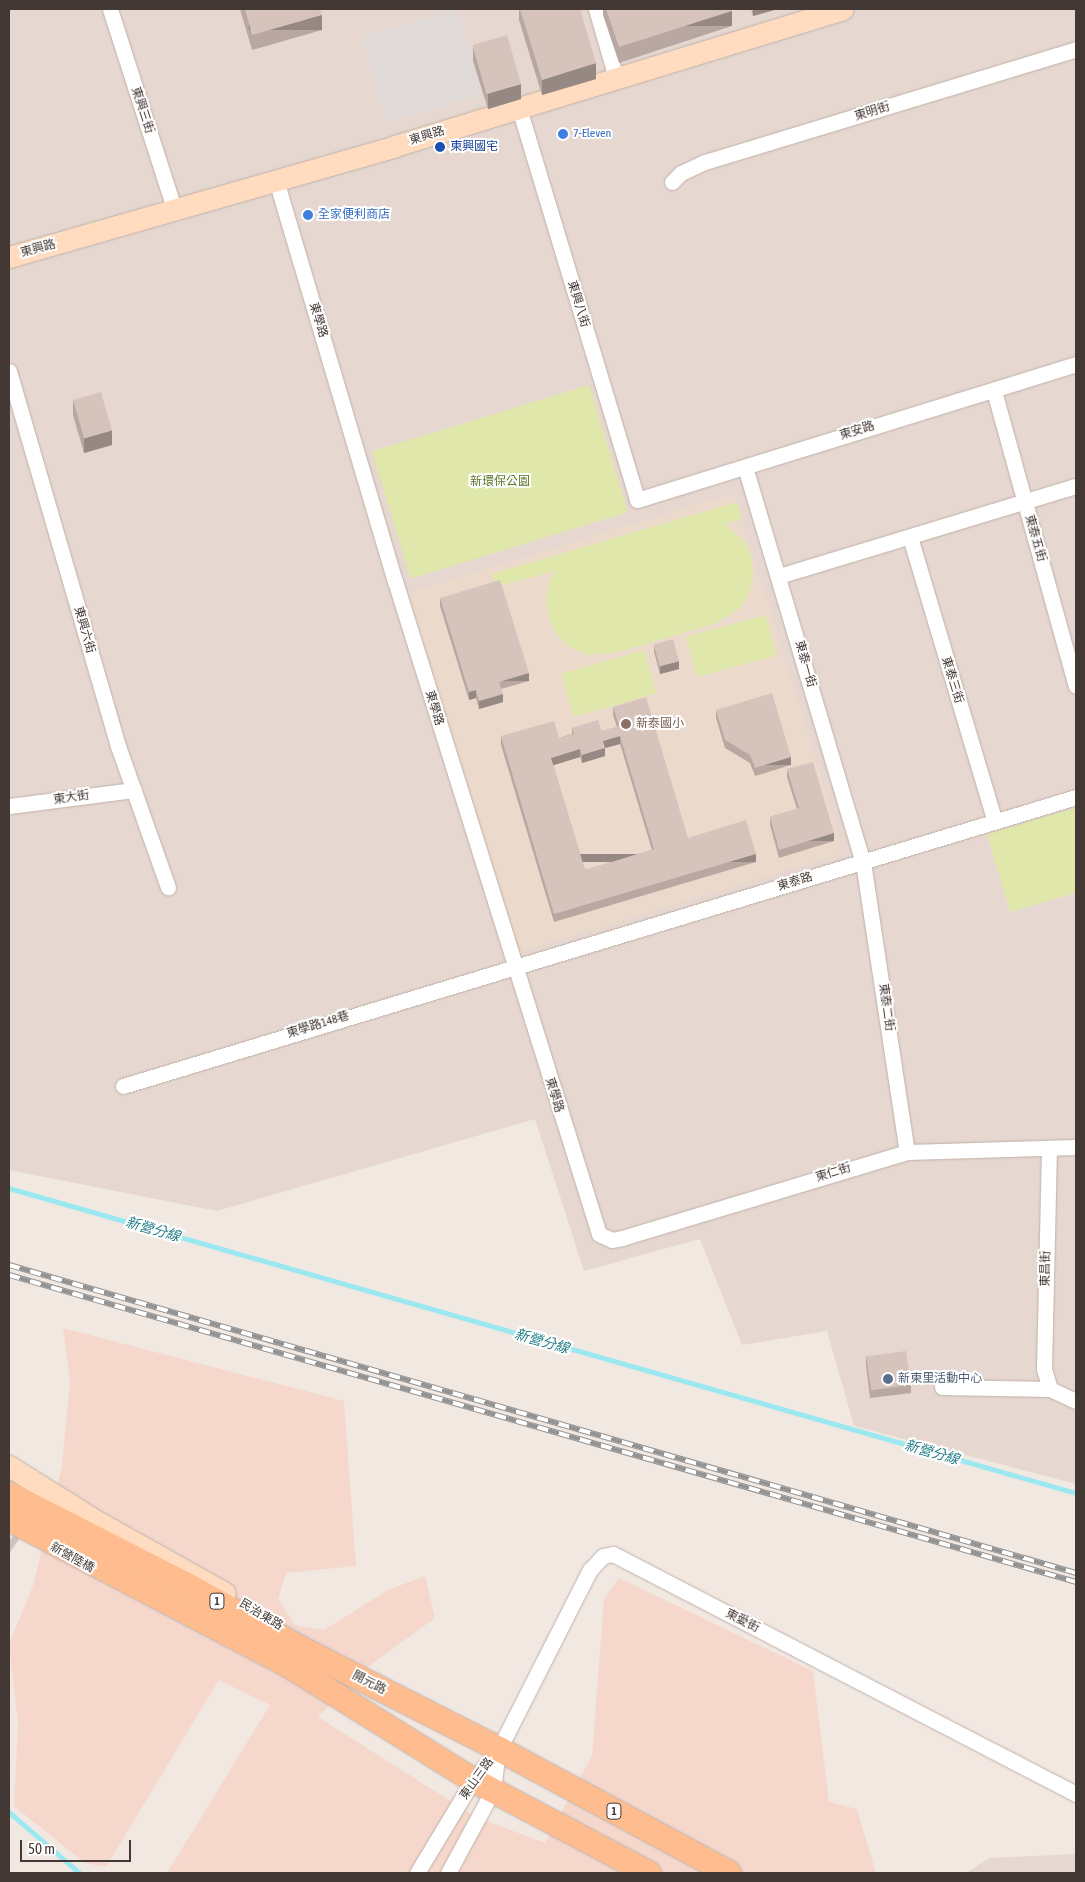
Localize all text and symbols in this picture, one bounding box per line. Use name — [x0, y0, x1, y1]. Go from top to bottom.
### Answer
street label: 東興三街 — [128, 85, 156, 135]
street label: 東明街 — [853, 100, 891, 124]
street label: 東興路 — [408, 124, 446, 148]
place label: 7-Eleven — [573, 127, 611, 141]
marker: 7-Eleven — [557, 128, 569, 140]
place label: 東興國宅 — [450, 140, 498, 154]
marker: 東興國宅 — [434, 141, 446, 153]
place label: 全家便利商店 — [318, 208, 390, 222]
marker: 全家便利商店 — [302, 209, 314, 221]
street label: 東興路 — [19, 237, 57, 261]
street label: 東興八街 — [564, 279, 592, 329]
street label: 東學路 — [306, 301, 330, 339]
street label: 東安路 — [838, 419, 876, 443]
park label: 新環保公園 — [470, 475, 530, 489]
street label: 東泰五街 — [1021, 513, 1049, 563]
street label: 東興六街 — [70, 605, 98, 655]
street label: 東泰一街 — [791, 639, 819, 689]
street label: 東泰三街 — [938, 655, 966, 705]
street label: 東學路 — [422, 689, 446, 727]
place label: 新泰國小 — [636, 717, 684, 731]
marker: 新泰國小 — [620, 718, 632, 730]
street label: 東大街 — [52, 788, 90, 808]
street label: 東泰路 — [776, 870, 814, 894]
street label: 東泰二街 — [876, 982, 896, 1032]
street label: 東學路148巷 — [285, 1009, 351, 1041]
street label: 東學路 — [542, 1076, 566, 1114]
street label: 東仁街 — [814, 1161, 852, 1185]
water label: 新營分線 — [124, 1213, 182, 1245]
street label: 東昌街 — [1038, 1251, 1054, 1287]
water label: 新營分線 — [513, 1325, 571, 1357]
place label: 新東里活動中心 — [898, 1372, 982, 1386]
marker: 新東里活動中心 — [882, 1373, 894, 1385]
water label: 新營分線 — [903, 1436, 961, 1468]
street label: 新營陸橋 — [48, 1540, 96, 1576]
road number: 1 — [208, 1592, 226, 1610]
street label: 民治東路 — [237, 1596, 285, 1634]
street label: 東愛街 — [723, 1606, 761, 1636]
street label: 開元路 — [350, 1668, 388, 1698]
street label: 東山三路 — [457, 1755, 497, 1803]
road number: 1 — [605, 1802, 623, 1820]
scale bar — [22, 1830, 134, 1862]
text: 50 m — [28, 1840, 55, 1857]

